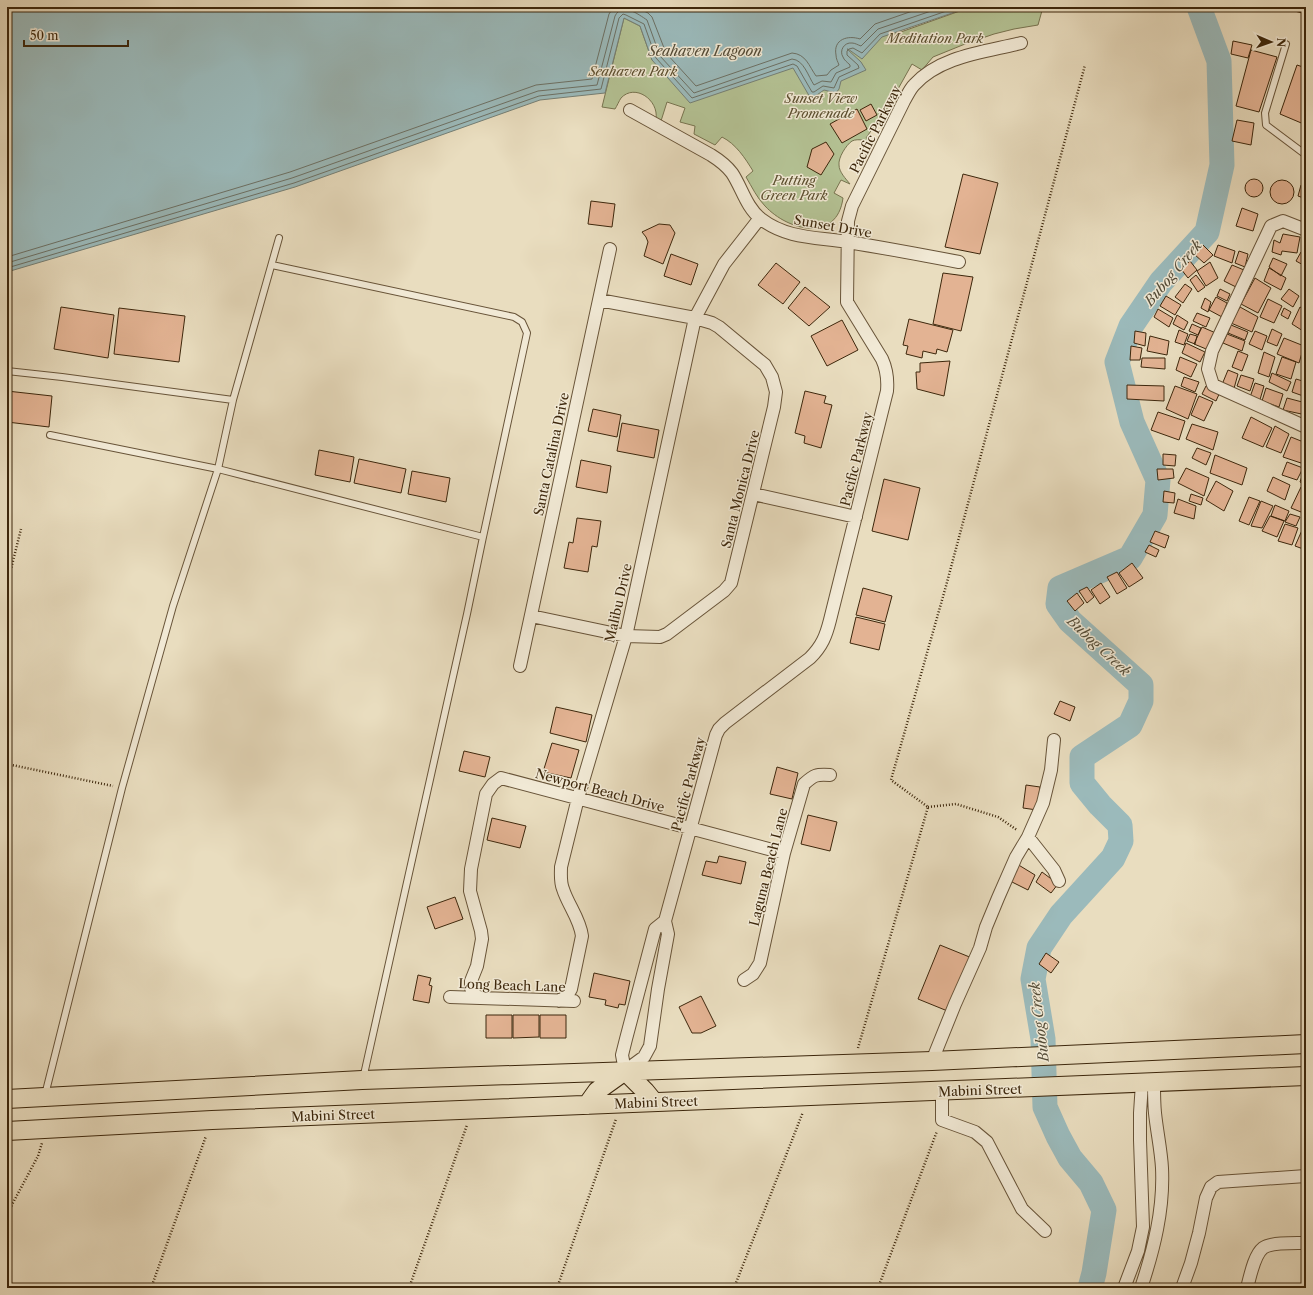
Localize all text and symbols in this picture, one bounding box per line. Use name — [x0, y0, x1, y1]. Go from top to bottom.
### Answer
scale bar — [24, 22, 128, 48]
north arrow — [1251, 22, 1291, 62]
text: 50 m — [30, 28, 59, 43]
park label: Meditation Park — [884, 30, 984, 46]
text: N — [1274, 37, 1288, 48]
water label: Seahaven Lagoon — [647, 42, 762, 60]
park label: Seahaven Park — [588, 63, 678, 79]
street label: Pacific Parkway — [846, 82, 904, 176]
park label: Sunset View Promenade — [784, 90, 858, 121]
park label: Putting Green Park — [760, 172, 828, 203]
street label: Sunset Drive — [793, 211, 873, 241]
water label: Bubog Creek — [1140, 236, 1206, 310]
street label: Santa Catalina Drive — [530, 391, 572, 517]
street label: Pacific Parkway — [837, 409, 876, 508]
street label: Santa Monica Drive — [718, 428, 762, 550]
street label: Malibu Drive — [601, 562, 635, 644]
water label: Bubog Creek — [1063, 611, 1135, 680]
street label: Pacific Parkway — [668, 735, 708, 833]
street label: Newport Beach Drive — [534, 765, 666, 815]
street label: Laguna Beach Lane — [746, 806, 790, 928]
street label: Long Beach Lane — [458, 975, 566, 995]
water label: Bubog Creek — [1025, 980, 1053, 1064]
street label: Mabini Street — [938, 1081, 1023, 1099]
street label: Mabini Street — [614, 1093, 699, 1111]
street label: Mabini Street — [291, 1106, 376, 1124]

